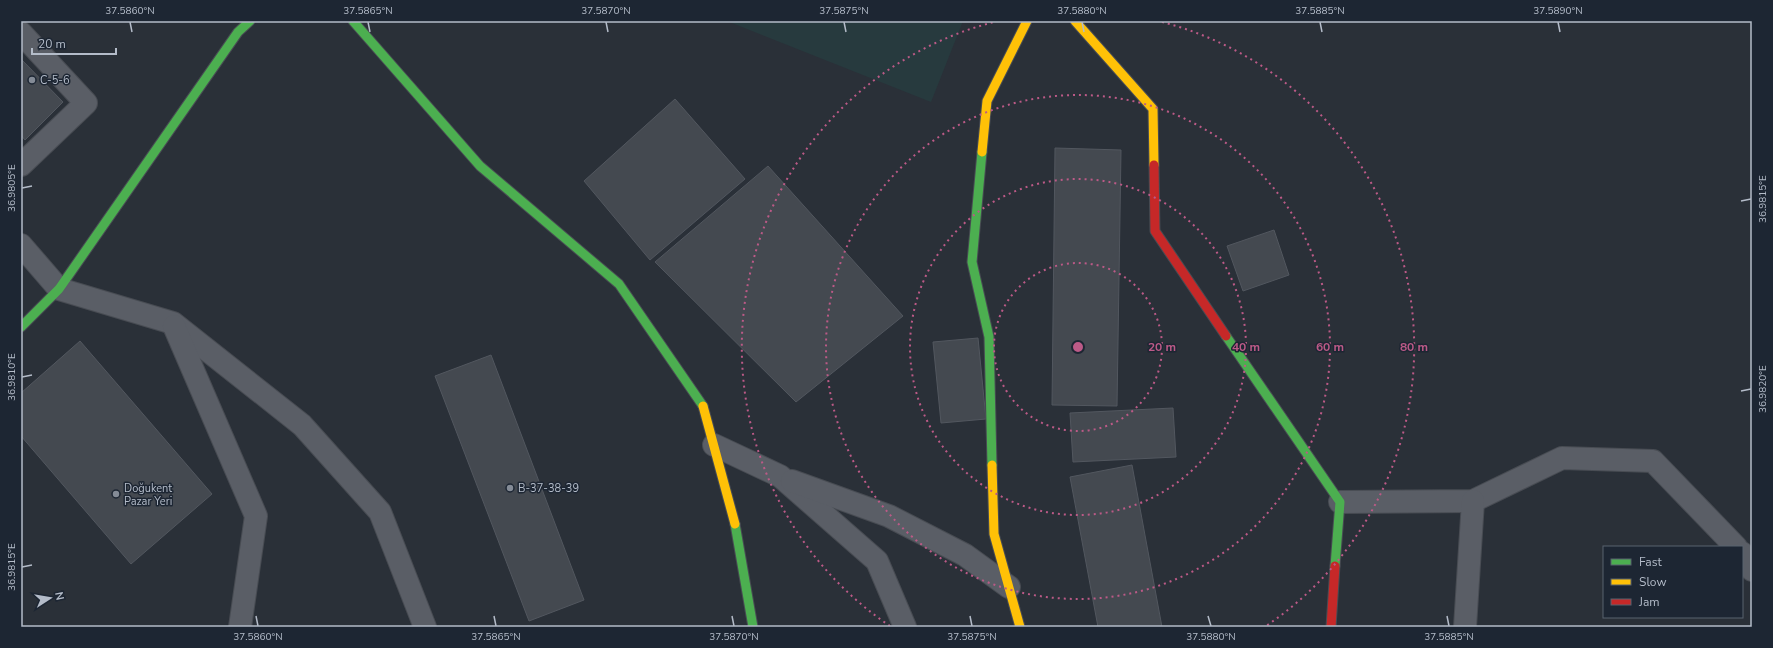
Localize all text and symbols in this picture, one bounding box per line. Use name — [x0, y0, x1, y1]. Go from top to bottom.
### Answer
text: 37.5860°N — [105, 4, 155, 18]
text: 37.5865°N — [343, 4, 393, 18]
text: 37.5870°N — [581, 4, 631, 18]
text: 37.5875°N — [819, 4, 869, 18]
text: 37.5880°N — [1057, 4, 1107, 18]
text: 37.5885°N — [1295, 4, 1345, 18]
text: 37.5890°N — [1533, 4, 1583, 18]
scale bar — [32, 30, 116, 56]
text: 20 m — [38, 36, 66, 52]
place label: C-5-6 — [40, 73, 70, 88]
marker: C-5-6 — [27, 75, 37, 85]
text: 36.9805°E — [5, 164, 19, 212]
text: 36.9815°E — [1756, 175, 1770, 223]
text: 20 m — [1148, 339, 1176, 355]
text: 40 m — [1232, 339, 1260, 355]
text: 60 m — [1316, 339, 1344, 355]
text: 80 m — [1400, 339, 1428, 355]
centre of rings — [1071, 340, 1085, 354]
text: 36.9810°E — [5, 353, 19, 401]
text: 36.9820°E — [1756, 365, 1770, 413]
place label: Doğukent Pazar Yeri — [124, 481, 172, 509]
place label: B-37-38-39 — [518, 481, 579, 496]
marker: B-37-38-39 — [505, 483, 515, 493]
marker: Doğukent Pazar Yeri — [111, 489, 121, 499]
text: 36.9815°E — [5, 543, 19, 591]
legend — [1603, 546, 1743, 618]
text: Fast — [1639, 554, 1662, 570]
text: Slow — [1639, 574, 1667, 590]
north arrow — [30, 578, 70, 618]
text: N — [51, 590, 67, 602]
text: Jam — [1638, 594, 1660, 610]
text: 37.5860°N — [233, 630, 283, 644]
text: 37.5865°N — [471, 630, 521, 644]
text: 37.5870°N — [709, 630, 759, 644]
text: 37.5875°N — [947, 630, 997, 644]
text: 37.5880°N — [1186, 630, 1236, 644]
text: 37.5885°N — [1424, 630, 1474, 644]

